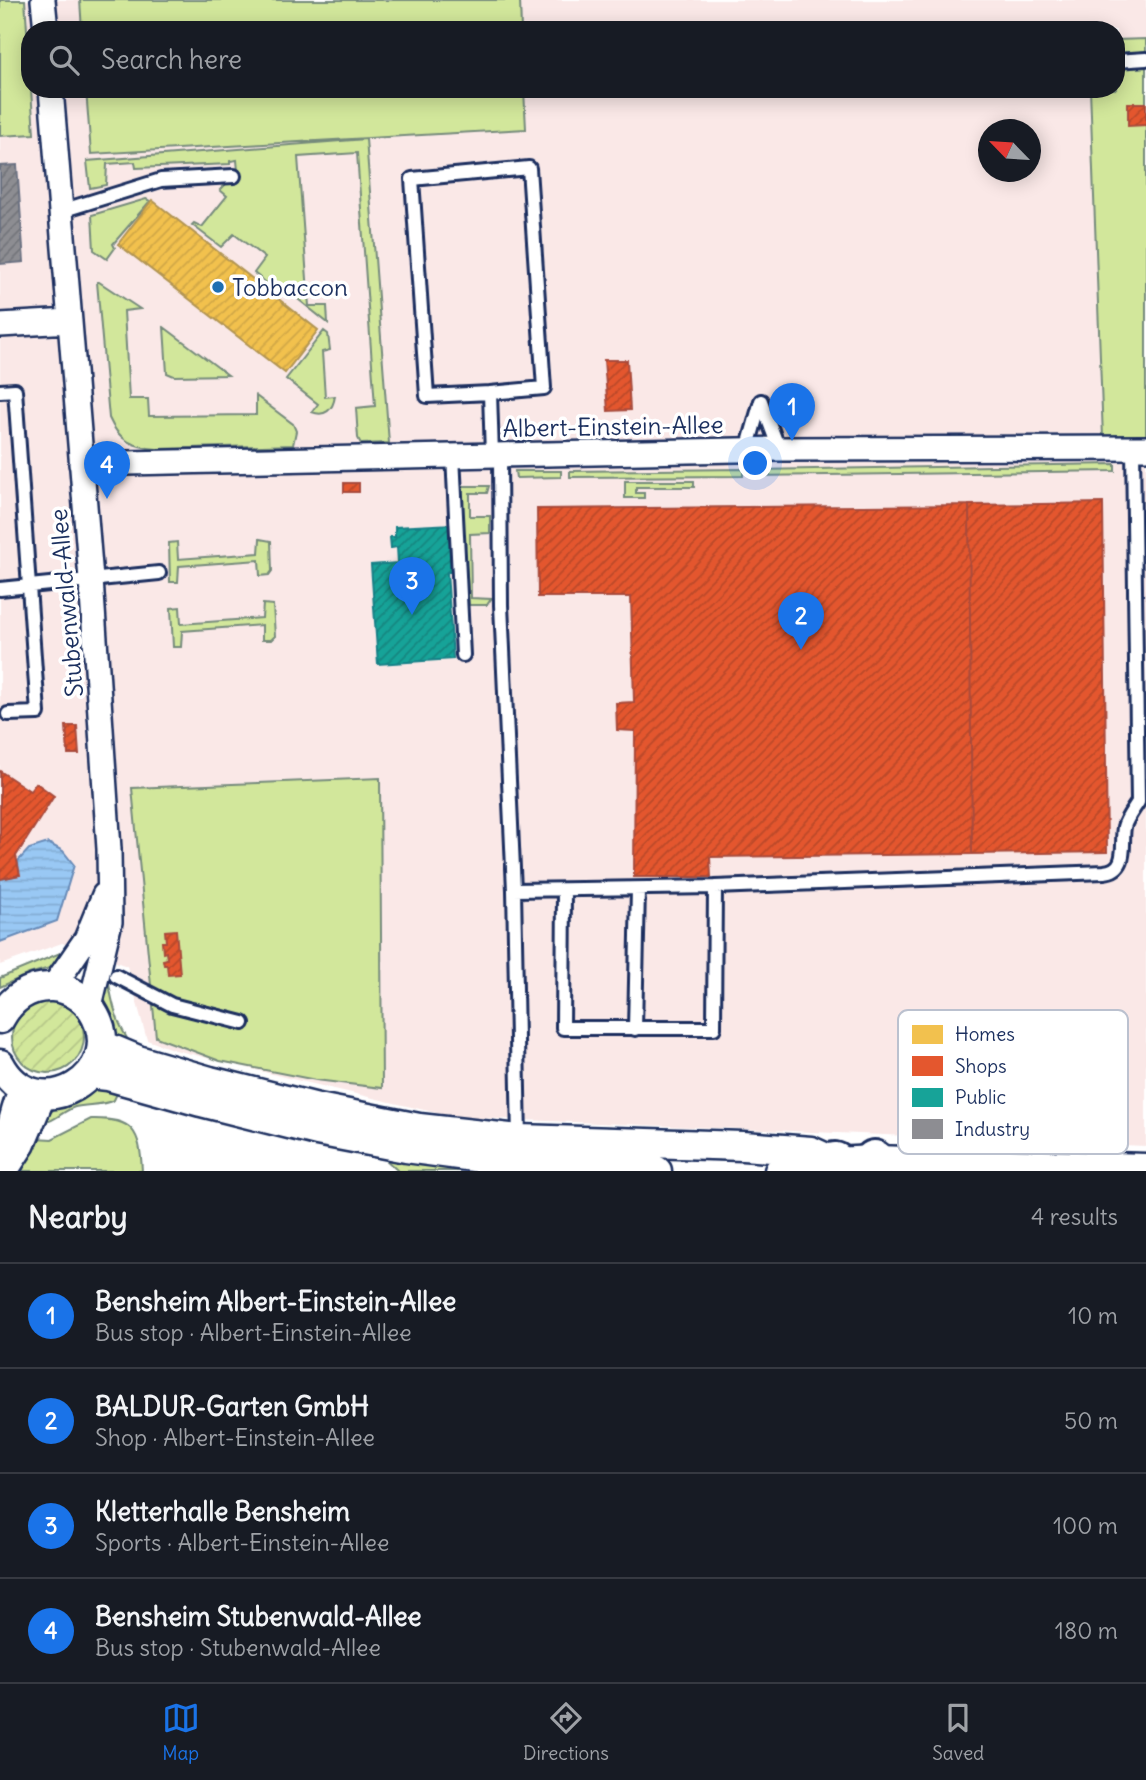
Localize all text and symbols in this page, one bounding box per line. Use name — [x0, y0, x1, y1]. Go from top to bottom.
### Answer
search box — [21, 21, 1125, 98]
icon: search — [45, 41, 83, 79]
text: Search here — [101, 43, 242, 76]
north arrow — [978, 119, 1041, 182]
place label: Tobbaccon — [232, 272, 348, 302]
marker: Tobbaccon — [210, 279, 226, 295]
pin: 1 — [769, 383, 815, 441]
street label: Albert-Einstein-Allee — [502, 409, 724, 443]
pin: 4 — [84, 441, 130, 499]
your location — [738, 446, 772, 480]
street label: Stubenwald-Allee — [43, 508, 89, 698]
pin: 3 — [389, 557, 435, 615]
pin: 2 — [778, 592, 824, 650]
legend — [898, 1010, 1128, 1154]
text: Homes — [955, 1022, 1015, 1046]
text: Shops — [955, 1054, 1007, 1078]
text: Public — [955, 1085, 1006, 1109]
text: Industry — [955, 1117, 1030, 1141]
text: Nearby — [28, 1198, 128, 1236]
text: 4 results — [1031, 1202, 1118, 1231]
text: Bensheim Albert-Einstein-Allee — [95, 1285, 456, 1318]
text: 1 — [46, 1301, 56, 1330]
text: 10 m — [1068, 1301, 1118, 1330]
text: Bus stop · Albert-Einstein-Allee — [95, 1318, 412, 1347]
text: BALDUR-Garten GmbH — [95, 1390, 369, 1423]
text: 2 — [45, 1406, 57, 1435]
text: 50 m — [1064, 1406, 1118, 1435]
text: Shop · Albert-Einstein-Allee — [95, 1423, 375, 1452]
text: Kletterhalle Bensheim — [95, 1495, 350, 1528]
text: 3 — [44, 1511, 58, 1540]
text: 100 m — [1053, 1511, 1118, 1540]
text: Sports · Albert-Einstein-Allee — [95, 1528, 389, 1557]
text: Bensheim Stubenwald-Allee — [95, 1600, 421, 1633]
text: 4 — [44, 1616, 58, 1645]
text: 180 m — [1055, 1616, 1118, 1645]
text: Bus stop · Stubenwald-Allee — [95, 1633, 381, 1662]
tab: Map — [162, 1699, 200, 1765]
tab: Directions — [523, 1699, 609, 1765]
tab: Saved — [932, 1699, 984, 1765]

